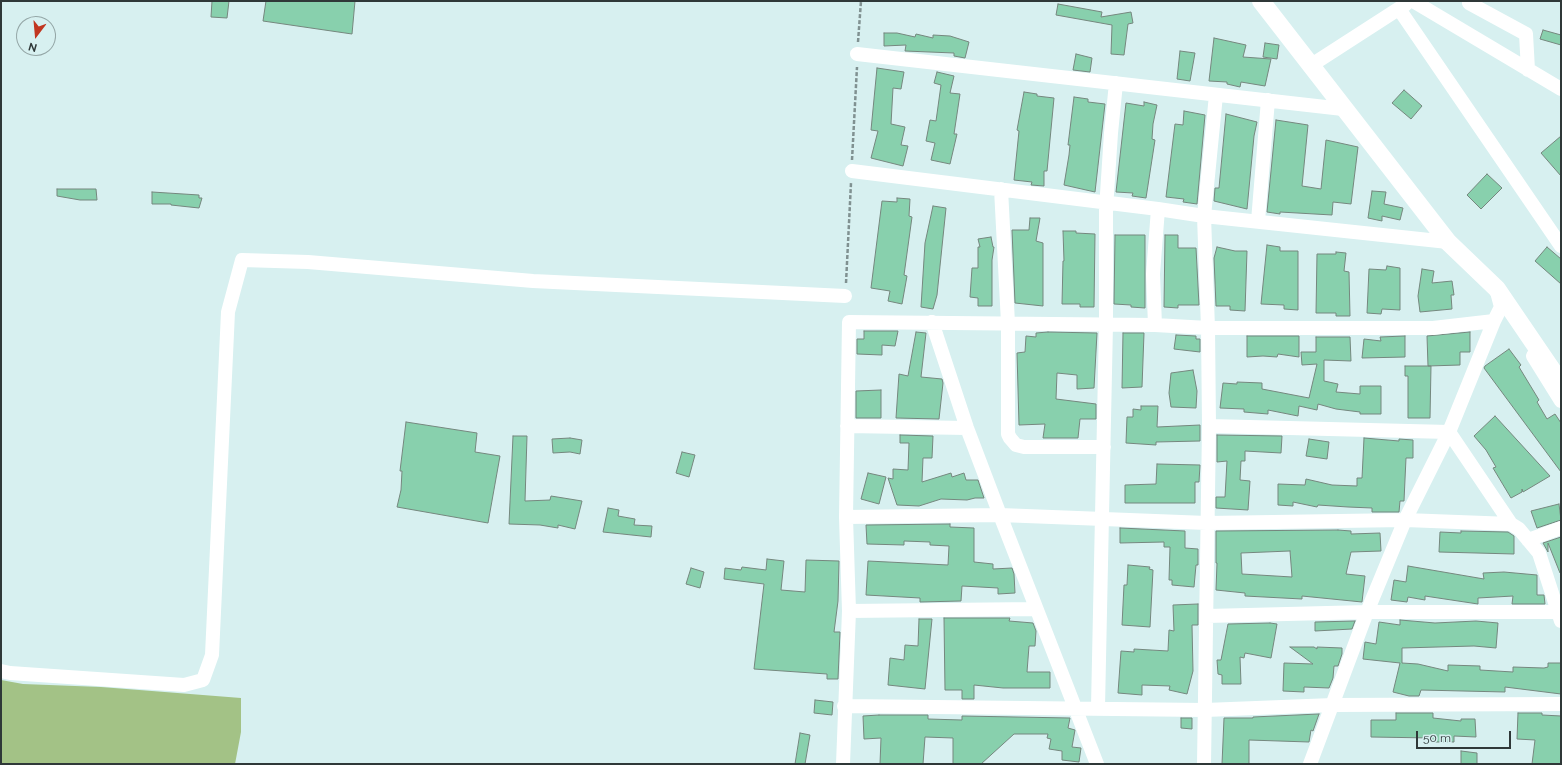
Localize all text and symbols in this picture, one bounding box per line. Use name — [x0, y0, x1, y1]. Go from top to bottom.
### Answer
north arrow — [16, 16, 56, 56]
text: N — [27, 40, 39, 54]
scale bar — [1418, 723, 1513, 749]
text: 50 m — [1423, 731, 1451, 745]

